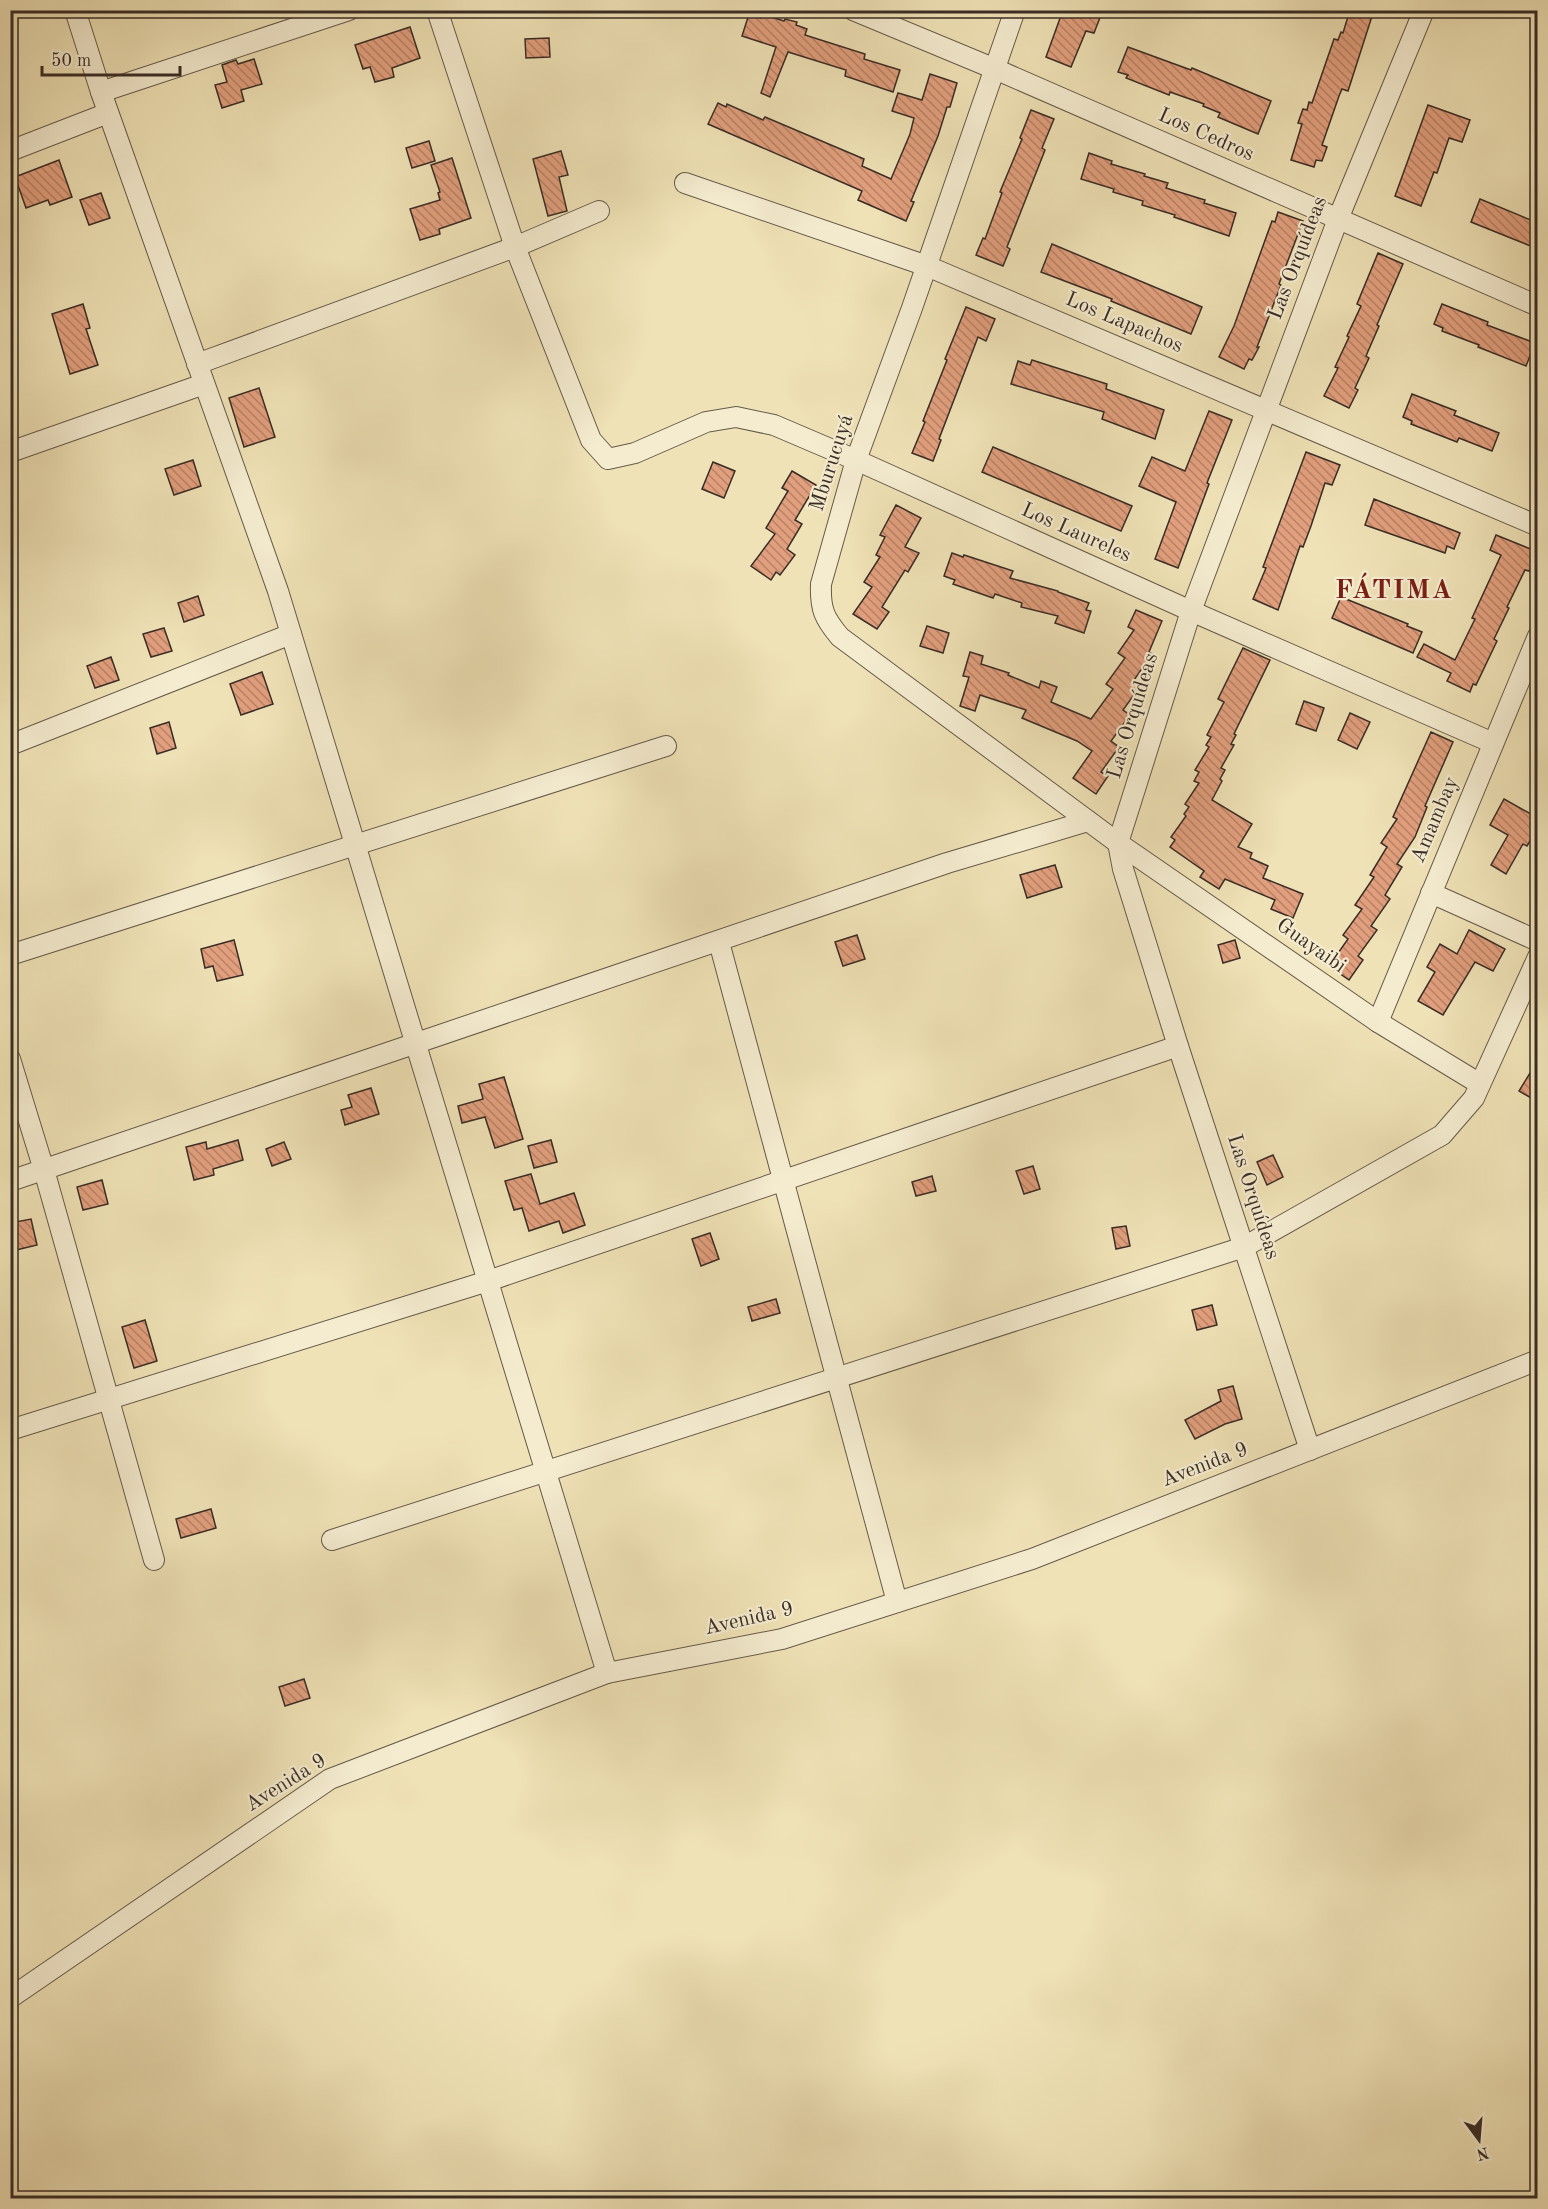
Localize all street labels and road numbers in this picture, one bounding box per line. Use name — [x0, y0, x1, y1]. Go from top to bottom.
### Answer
street label: Los Cedros — [1155, 105, 1257, 165]
street label: Las Orquídeas — [1265, 193, 1331, 323]
street label: Los Lapachos — [1062, 289, 1186, 357]
street label: Mburucuyá — [806, 412, 858, 514]
street label: Los Laureles — [1018, 499, 1134, 567]
street label: Las Orquídeas — [1104, 651, 1162, 781]
street label: Amambay — [1407, 774, 1463, 866]
street label: Guayaibi — [1272, 915, 1350, 977]
street label: Las Orquídeas — [1223, 1132, 1283, 1262]
street label: Avenida 9 — [1159, 1439, 1251, 1491]
street label: Avenida 9 — [702, 1599, 796, 1639]
street label: Avenida 9 — [242, 1750, 330, 1816]

